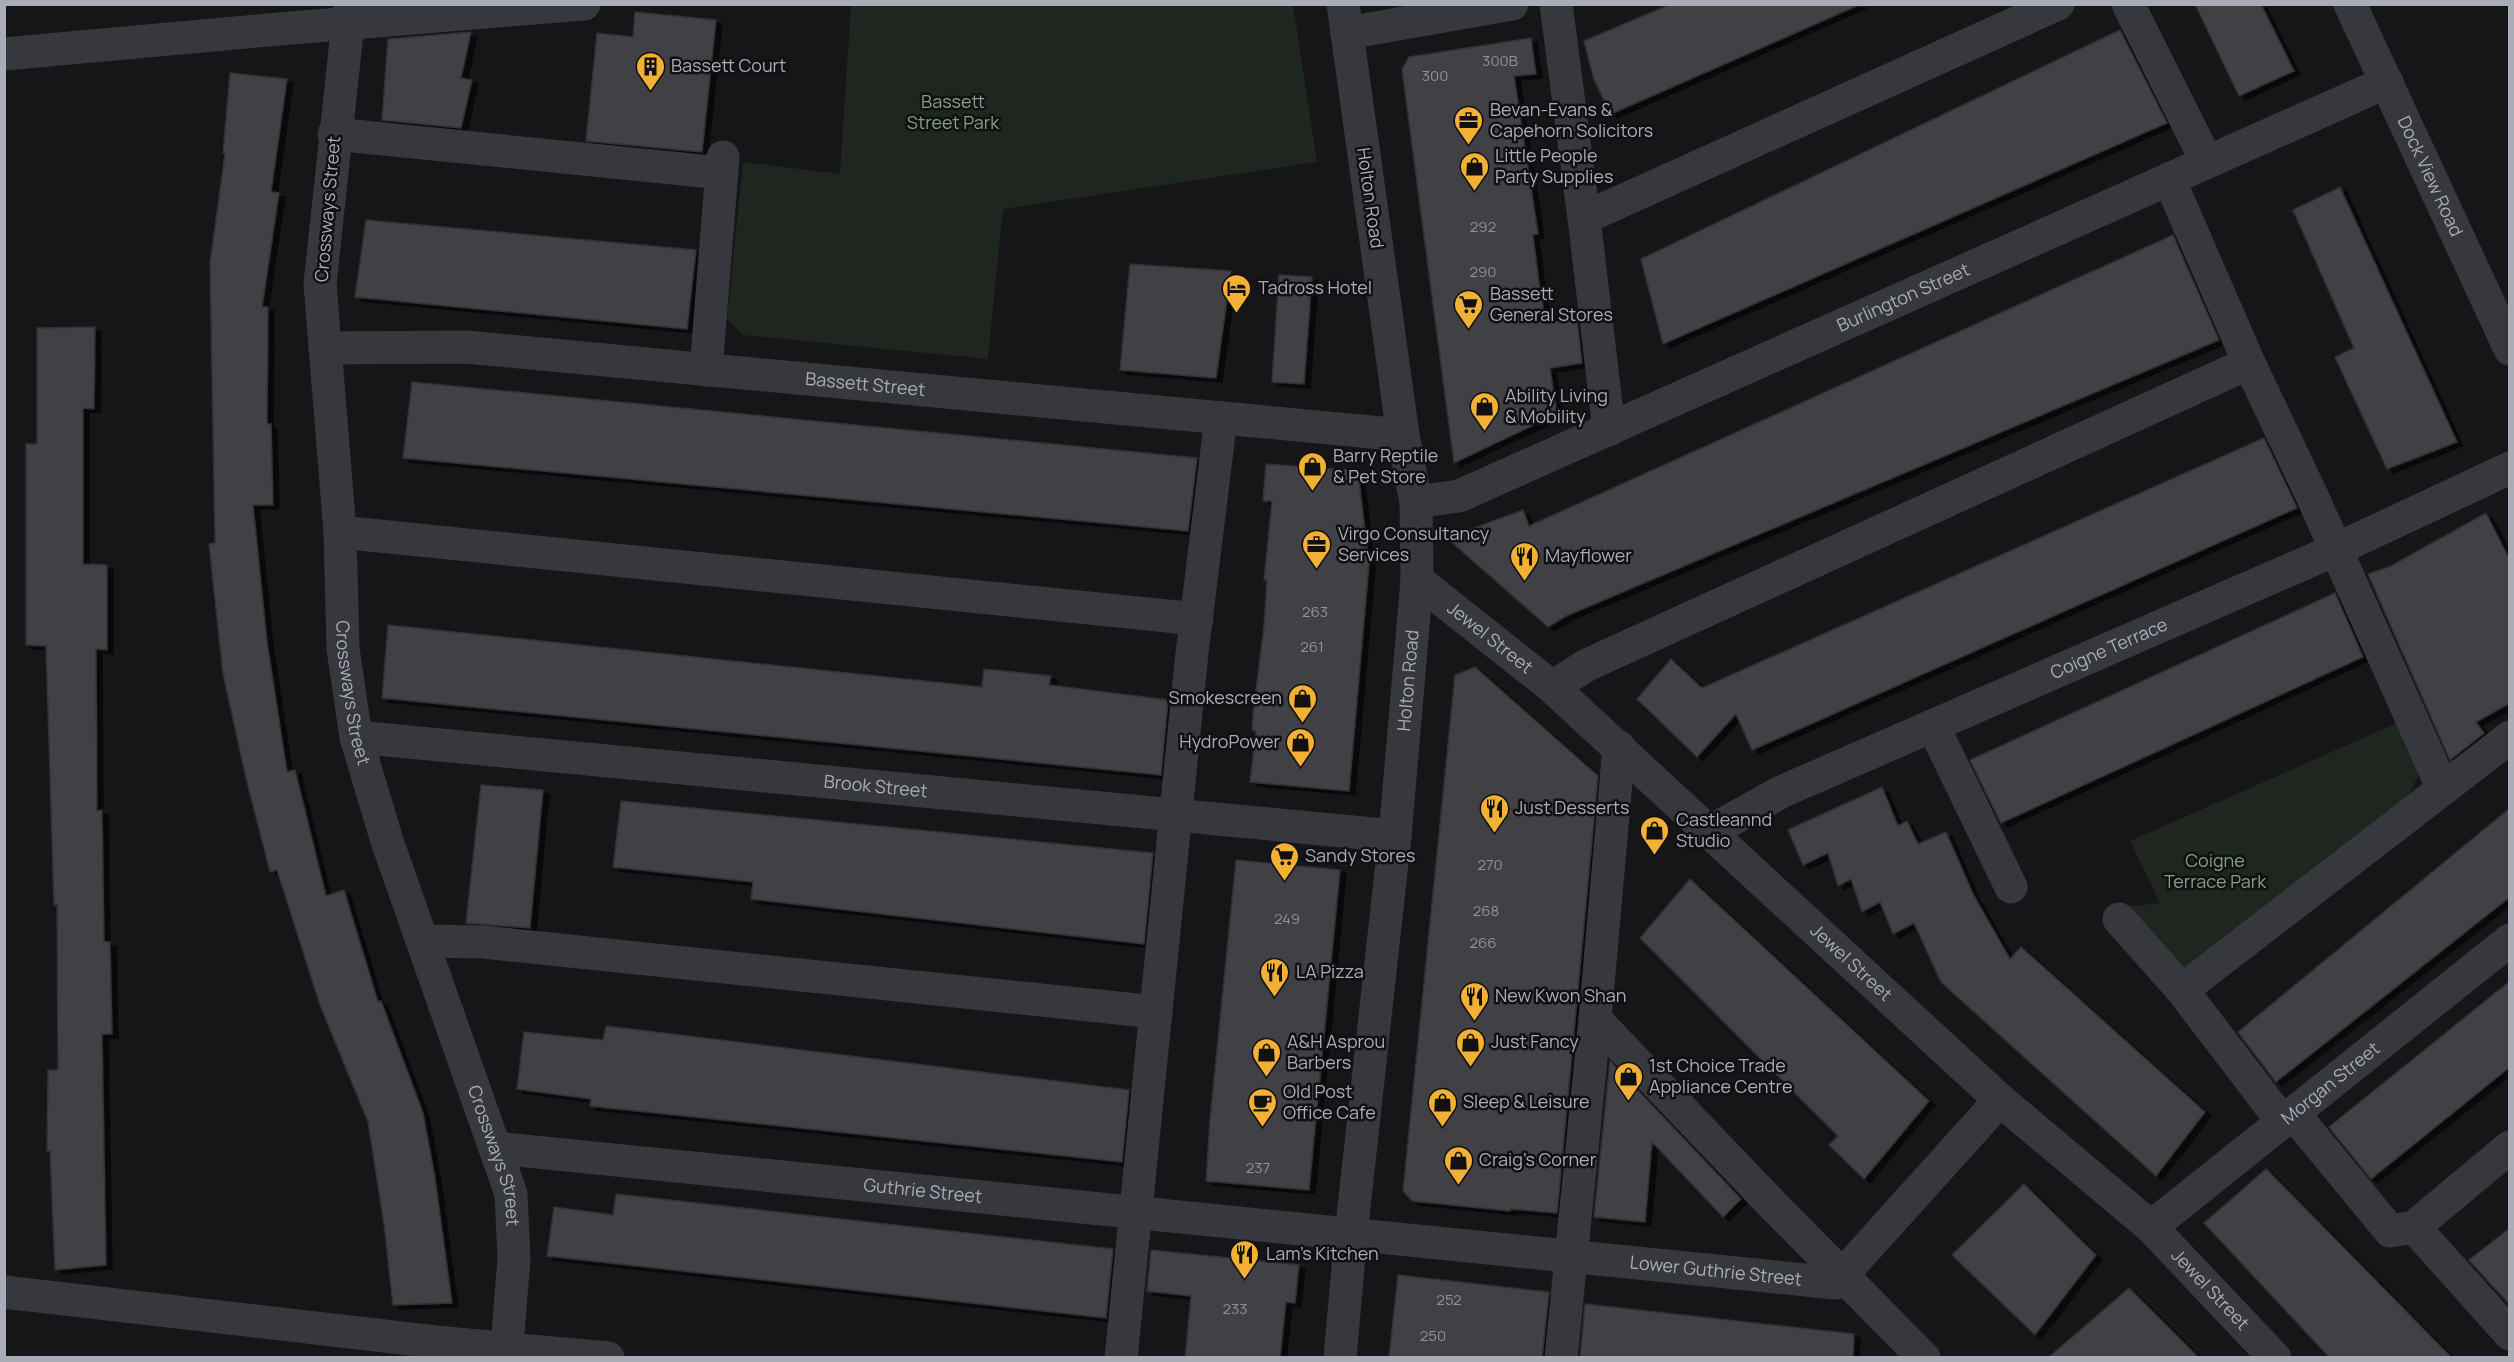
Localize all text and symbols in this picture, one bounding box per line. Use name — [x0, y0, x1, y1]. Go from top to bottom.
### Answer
building icon: Bassett Court — [634, 50, 666, 92]
house number: 300B — [1482, 50, 1518, 71]
place label: Bassett Court — [671, 53, 786, 77]
house number: 300 — [1422, 65, 1448, 86]
park label: Bassett Street Park — [907, 89, 1000, 134]
place label: Bevan-Evans & Capehorn Solicitors — [1490, 97, 1653, 142]
office icon: Bevan-Evans & Capehorn Solicitors — [1453, 104, 1485, 146]
street label: Dock View Road — [2393, 112, 2469, 240]
street label: Crossways Street — [309, 135, 345, 283]
place label: Little People Party Supplies — [1495, 143, 1613, 188]
street label: Holton Road — [1352, 146, 1390, 250]
shop icon: Little People Party Supplies — [1458, 150, 1490, 192]
house number: 292 — [1470, 216, 1496, 237]
street label: Burlington Street — [1833, 257, 1973, 337]
house number: 290 — [1469, 261, 1497, 282]
hotel icon: Tadross Hotel — [1221, 272, 1253, 314]
place label: Tadross Hotel — [1258, 275, 1372, 299]
place label: Bassett General Stores — [1490, 281, 1613, 326]
supermarket icon: Bassett General Stores — [1453, 288, 1485, 330]
street label: Bassett Street — [804, 366, 926, 401]
place label: Ability Living & Mobility — [1505, 383, 1608, 428]
shop icon: Ability Living & Mobility — [1468, 390, 1500, 432]
place label: Barry Reptile & Pet Store — [1333, 443, 1438, 488]
shop icon: Barry Reptile & Pet Store — [1296, 450, 1328, 492]
place label: Virgo Consultancy Services — [1338, 521, 1490, 566]
office icon: Virgo Consultancy Services — [1301, 528, 1333, 570]
restaurant icon: Mayflower — [1508, 540, 1540, 582]
place label: Mayflower — [1545, 543, 1632, 567]
street label: Jewel Street — [1443, 596, 1538, 678]
house number: 263 — [1302, 601, 1328, 622]
street label: Coigne Terrace — [2046, 612, 2171, 684]
street label: Crossways Street — [331, 620, 377, 768]
street label: Holton Road — [1391, 629, 1424, 732]
house number: 261 — [1300, 636, 1324, 657]
shop icon: Smokescreen — [1287, 682, 1319, 724]
place label: Smokescreen — [1169, 685, 1282, 709]
shop icon: HydroPower — [1285, 726, 1317, 768]
place label: HydroPower — [1179, 729, 1280, 753]
street label: Brook Street — [823, 769, 929, 802]
restaurant icon: Just Desserts — [1478, 792, 1510, 834]
place label: Just Desserts — [1515, 795, 1629, 819]
place label: Castleannd Studio — [1676, 807, 1772, 852]
shop icon: Castleannd Studio — [1639, 814, 1671, 856]
supermarket icon: Sandy Stores — [1268, 840, 1300, 882]
place label: Sandy Stores — [1305, 843, 1415, 867]
park label: Coigne Terrace Park — [2164, 848, 2267, 893]
house number: 270 — [1477, 854, 1503, 875]
house number: 268 — [1473, 900, 1499, 921]
house number: 249 — [1274, 908, 1300, 929]
street label: Jewel Street — [1806, 918, 1898, 1006]
house number: 266 — [1469, 932, 1497, 953]
restaurant icon: LA Pizza — [1259, 956, 1291, 998]
place label: LA Pizza — [1296, 959, 1364, 983]
restaurant icon: New Kwon Shan — [1458, 980, 1490, 1022]
place label: New Kwon Shan — [1495, 983, 1626, 1007]
shop icon: Just Fancy — [1454, 1026, 1486, 1068]
place label: A&H Asprou Barbers — [1287, 1029, 1385, 1074]
place label: Just Fancy — [1491, 1029, 1579, 1053]
shop icon: A&H Asprou Barbers — [1250, 1036, 1282, 1078]
street label: Morgan Street — [2276, 1036, 2384, 1129]
place label: 1st Choice Trade Appliance Centre — [1649, 1053, 1792, 1098]
shop icon: 1st Choice Trade Appliance Centre — [1612, 1060, 1644, 1102]
place label: Old Post Office Cafe — [1283, 1079, 1376, 1124]
street label: Crossways Street — [463, 1082, 525, 1227]
cafe icon: Old Post Office Cafe — [1246, 1086, 1278, 1128]
shop icon: Sleep & Leisure — [1426, 1086, 1458, 1128]
place label: Sleep & Leisure — [1463, 1089, 1590, 1113]
shop icon: Craig's Corner — [1442, 1144, 1474, 1186]
place label: Craig's Corner — [1479, 1147, 1597, 1171]
house number: 237 — [1246, 1157, 1270, 1178]
street label: Guthrie Street — [862, 1172, 983, 1208]
restaurant icon: Lam's Kitchen — [1229, 1238, 1261, 1280]
place label: Lam's Kitchen — [1266, 1241, 1379, 1265]
street label: Jewel Street — [2167, 1243, 2255, 1335]
street label: Lower Guthrie Street — [1629, 1249, 1803, 1291]
house number: 252 — [1436, 1289, 1462, 1310]
house number: 233 — [1222, 1298, 1248, 1319]
house number: 250 — [1420, 1325, 1446, 1346]

